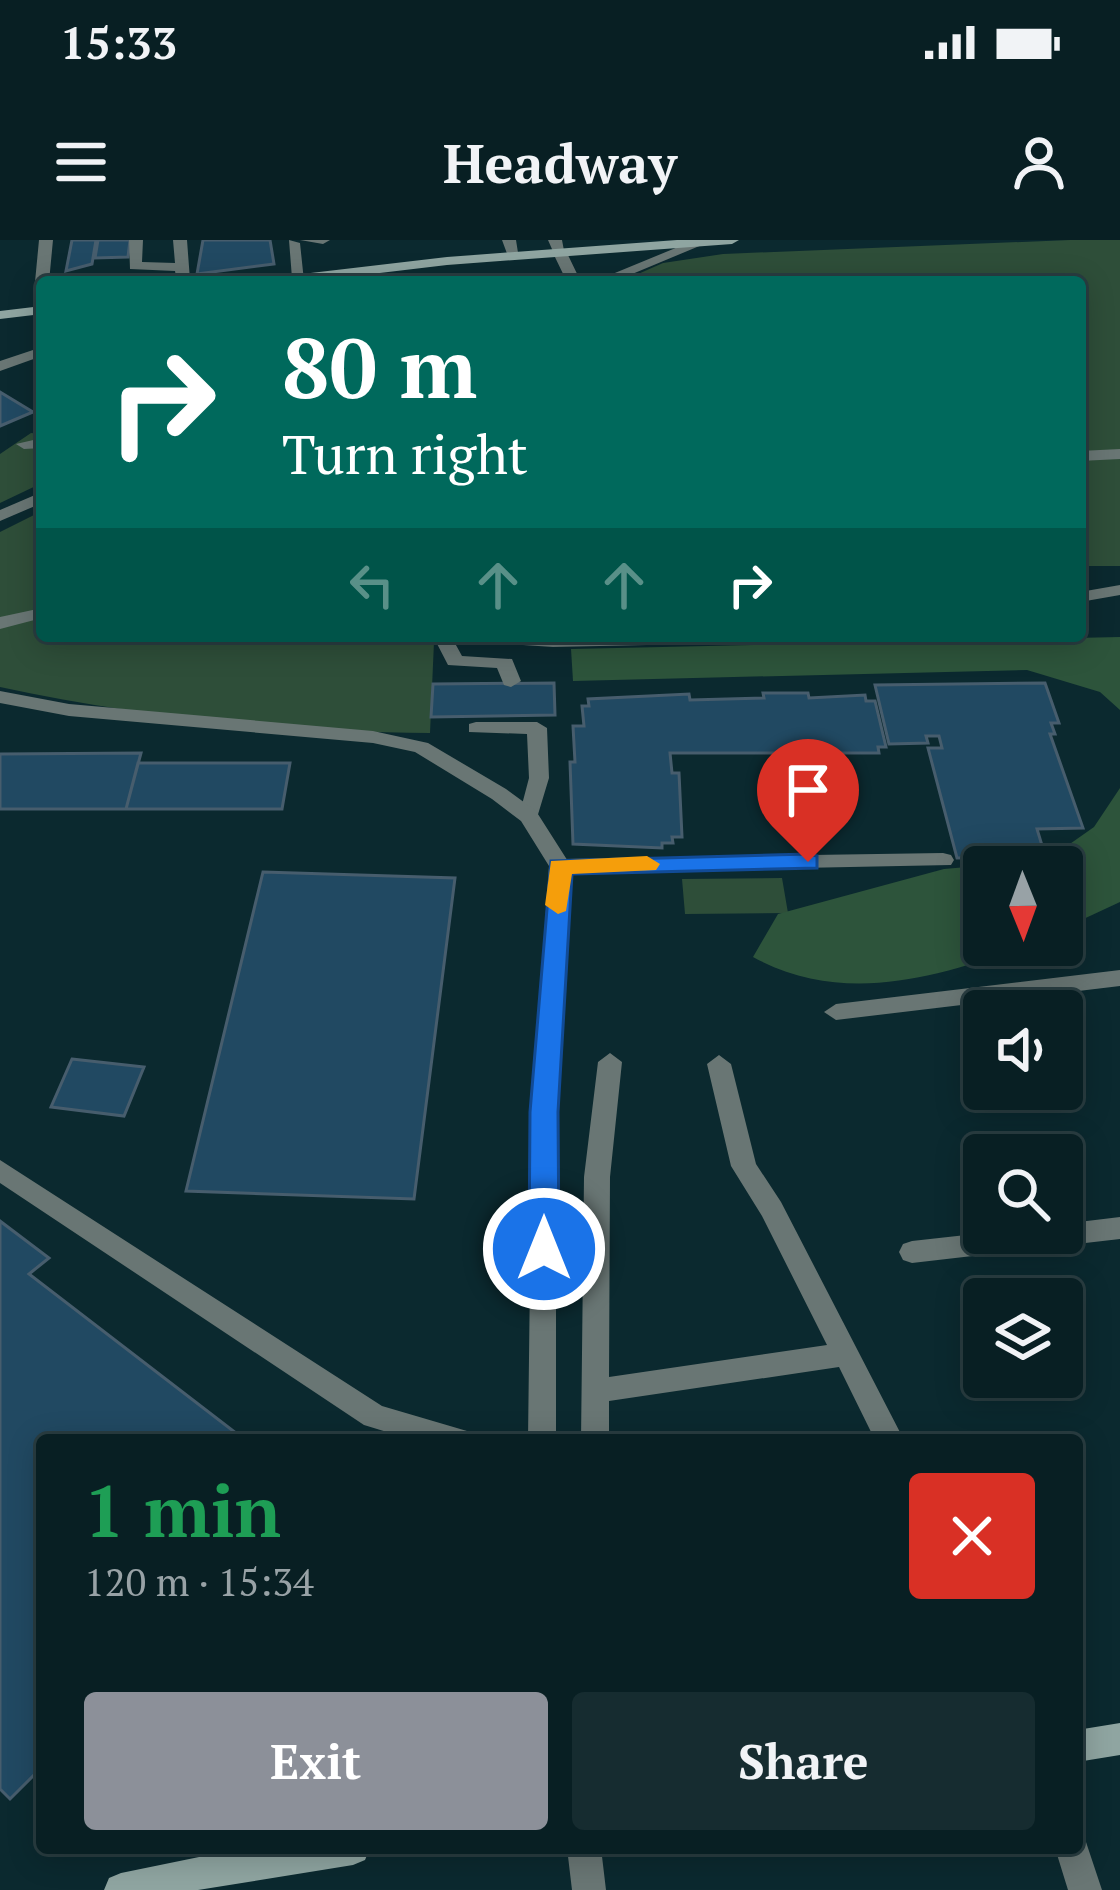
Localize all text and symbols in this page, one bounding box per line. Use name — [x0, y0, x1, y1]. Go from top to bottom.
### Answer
text: 15:33 — [60, 12, 177, 72]
text: Headway — [443, 127, 677, 198]
icon: menu — [48, 129, 114, 195]
icon: person — [1006, 129, 1072, 195]
text: 80 m — [282, 311, 477, 422]
icon: right — [84, 324, 240, 480]
text: Turn right — [282, 418, 528, 489]
icon: left — [339, 552, 405, 618]
icon: ahead — [465, 552, 531, 618]
icon: ahead — [591, 552, 657, 618]
icon: right — [717, 552, 783, 618]
pin — [757, 739, 859, 862]
icon: arrive — [775, 757, 841, 823]
north arrow — [963, 846, 1083, 966]
map controls — [963, 846, 1083, 1398]
button: sound — [963, 990, 1083, 1110]
button: search — [963, 1134, 1083, 1254]
position arrow — [481, 1186, 607, 1312]
button: layers — [963, 1278, 1083, 1398]
text: 1 min — [84, 1462, 281, 1558]
button: close — [909, 1473, 1035, 1599]
text: 120 m · 15:34 — [84, 1555, 314, 1607]
button: Exit — [84, 1692, 548, 1830]
button: Share — [572, 1692, 1035, 1830]

